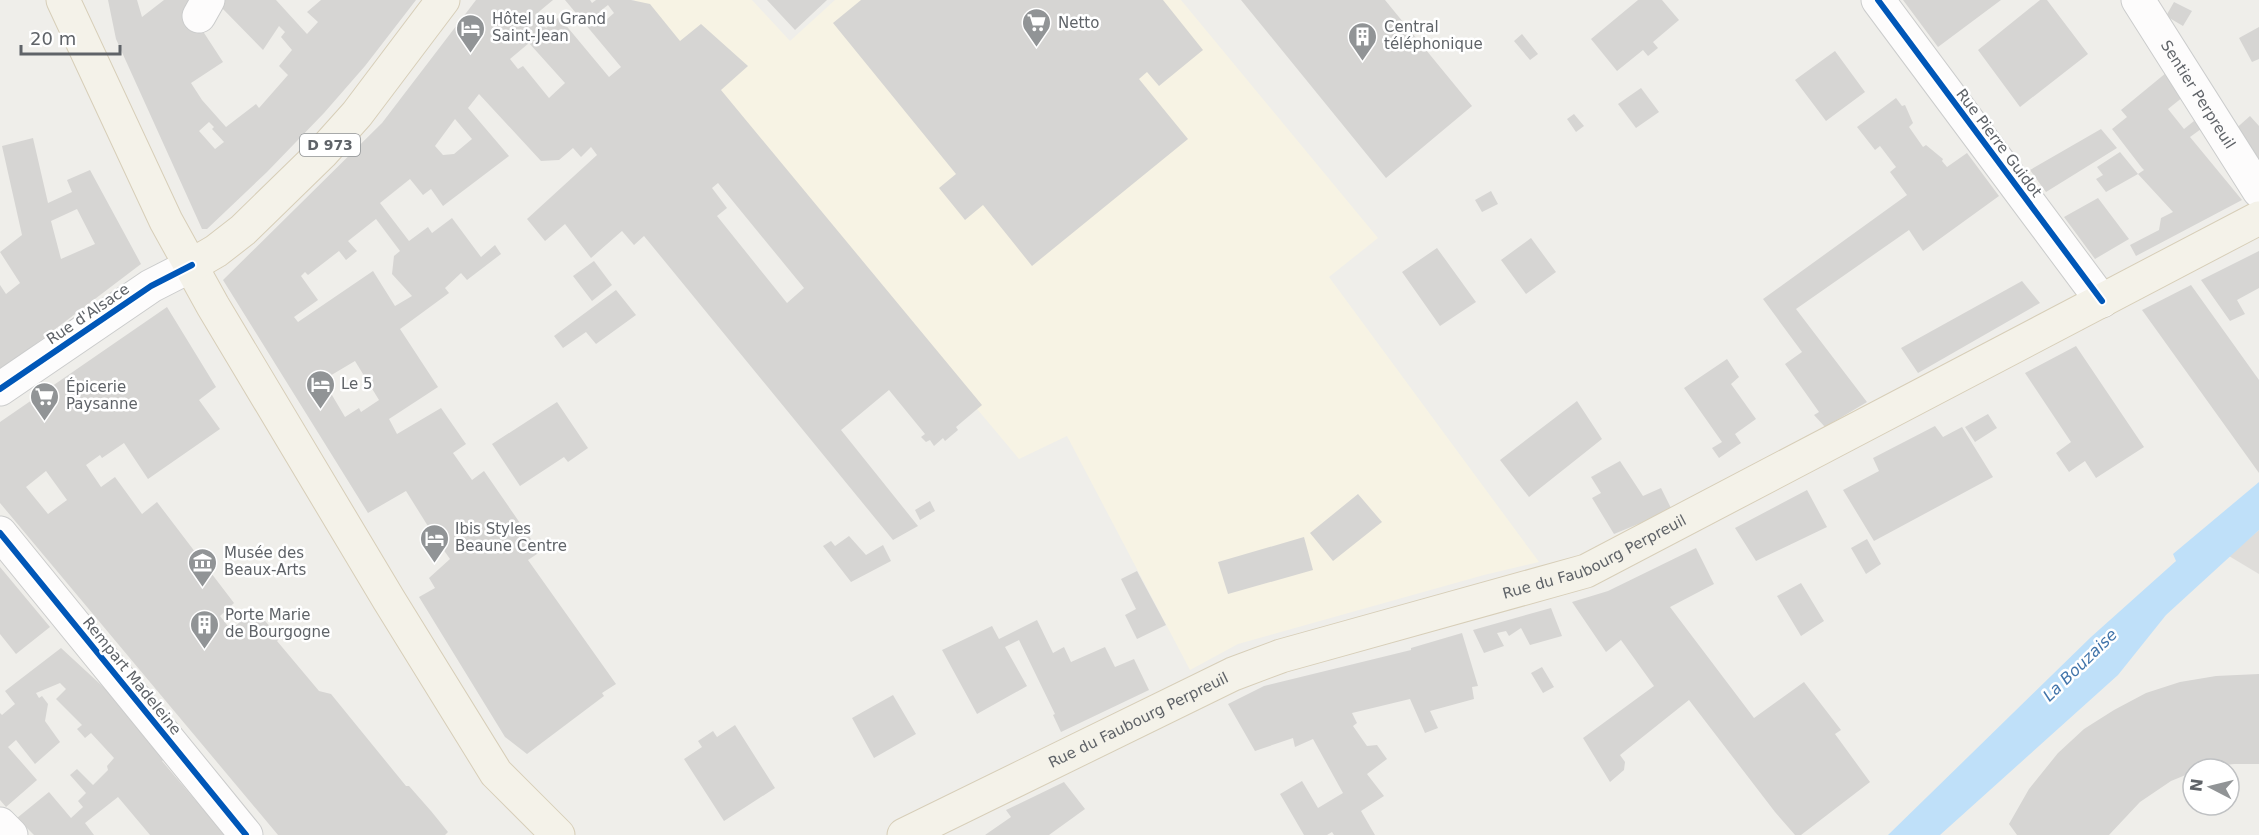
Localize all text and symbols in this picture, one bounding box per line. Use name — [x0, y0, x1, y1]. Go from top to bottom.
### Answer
supermarket icon: Netto — [1021, 7, 1053, 49]
place label: Hôtel au Grand Saint-Jean — [492, 10, 606, 45]
hotel icon: Hôtel au Grand Saint-Jean — [455, 12, 487, 54]
place label: Netto — [1058, 14, 1099, 32]
scale bar — [21, 18, 120, 56]
place label: Central téléphonique — [1384, 18, 1483, 53]
building icon: Central téléphonique — [1347, 20, 1379, 62]
text: 20 m — [30, 28, 76, 49]
street label: Sentier Perpreuil — [2157, 37, 2239, 152]
street label: Rue Pierre Guidot — [1952, 85, 2046, 201]
road number: D 973 — [300, 134, 360, 156]
street label: Rue d'Alsace — [43, 280, 133, 348]
hotel icon: Le 5 — [304, 368, 336, 410]
place label: Le 5 — [341, 375, 373, 393]
place label: Épicerie Paysanne — [66, 377, 138, 413]
supermarket icon: Épicerie Paysanne — [29, 380, 61, 422]
street label: Rue du Faubourg Perpreuil — [1501, 511, 1689, 603]
place label: Ibis Styles Beaune Centre — [455, 520, 567, 555]
hotel icon: Ibis Styles Beaune Centre — [418, 522, 450, 564]
place label: Musée des Beaux-Arts — [224, 544, 306, 579]
museum icon: Musée des Beaux-Arts — [187, 546, 219, 588]
place label: Porte Marie de Bourgogne — [225, 606, 330, 641]
building icon: Porte Marie de Bourgogne — [188, 608, 220, 650]
street label: Rempart Madeleine — [79, 613, 185, 739]
water label: La Bouzaise — [2039, 625, 2121, 705]
street label: Rue du Faubourg Perpreuil — [1046, 669, 1231, 772]
north arrow — [2181, 757, 2241, 817]
text: N — [2186, 777, 2207, 793]

